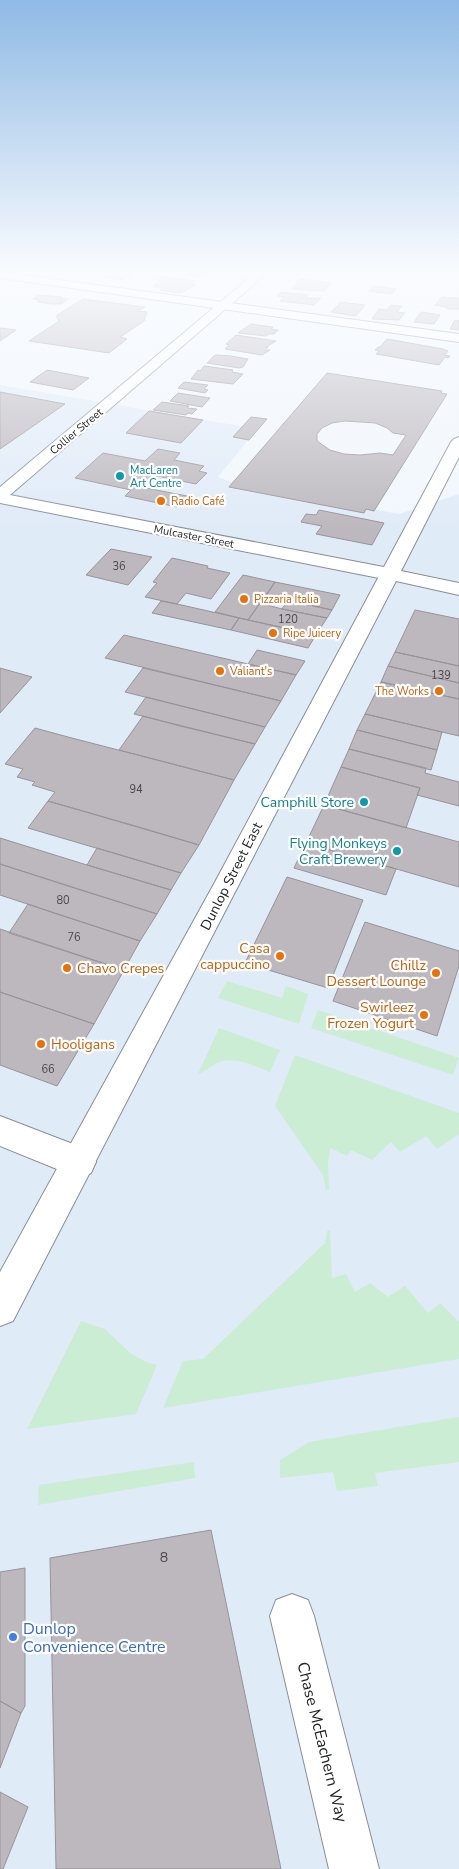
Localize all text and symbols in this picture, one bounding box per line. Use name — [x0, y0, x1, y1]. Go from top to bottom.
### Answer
street label: Collier Street — [47, 405, 106, 458]
place label: MacLaren Art Centre — [130, 463, 182, 491]
marker: MacLaren Art Centre — [114, 470, 126, 482]
place label: Radio Café — [171, 494, 225, 509]
marker: Radio Café — [155, 495, 167, 507]
street label: Mulcaster Street — [153, 521, 235, 552]
house number: 36 — [112, 559, 126, 574]
place label: Pizzaria Italia — [254, 592, 319, 607]
marker: Pizzaria Italia — [238, 593, 250, 605]
house number: 120 — [278, 612, 298, 627]
place label: Ripe Juicery — [283, 626, 341, 641]
marker: Ripe Juicery — [267, 627, 279, 639]
place label: Valiant's — [229, 664, 272, 679]
marker: Valiant's — [214, 665, 226, 677]
house number: 139 — [431, 668, 451, 683]
place label: The Works — [375, 684, 429, 699]
marker: The Works — [433, 685, 445, 697]
house number: 94 — [129, 782, 143, 797]
place label: Camphill Store — [261, 793, 354, 812]
marker: Camphill Store — [358, 796, 370, 808]
street label: Dunlop Street East — [196, 819, 267, 933]
place label: Flying Monkeys Craft Brewery — [289, 834, 388, 869]
marker: Flying Monkeys Craft Brewery — [391, 845, 403, 857]
house number: 80 — [56, 893, 70, 908]
house number: 76 — [67, 930, 81, 945]
place label: Casa cappuccino — [200, 939, 270, 974]
marker: Casa cappuccino — [274, 950, 286, 962]
place label: Chillz Dessert Lounge — [327, 956, 427, 991]
place label: Chavo Crepes — [77, 959, 165, 978]
marker: Chavo Crepes — [61, 962, 73, 974]
marker: Chillz Dessert Lounge — [430, 967, 442, 979]
place label: Swirleez Frozen Yogurt — [327, 998, 415, 1033]
marker: Swirleez Frozen Yogurt — [418, 1009, 430, 1021]
place label: Hooligans — [51, 1035, 115, 1054]
marker: Hooligans — [35, 1038, 47, 1050]
house number: 66 — [41, 1062, 55, 1077]
house number: 8 — [160, 1548, 168, 1567]
place label: Dunlop Convenience Centre — [23, 1618, 166, 1658]
marker: Dunlop Convenience Centre — [7, 1631, 19, 1643]
street label: Chase McEachern Way — [291, 1660, 353, 1826]

